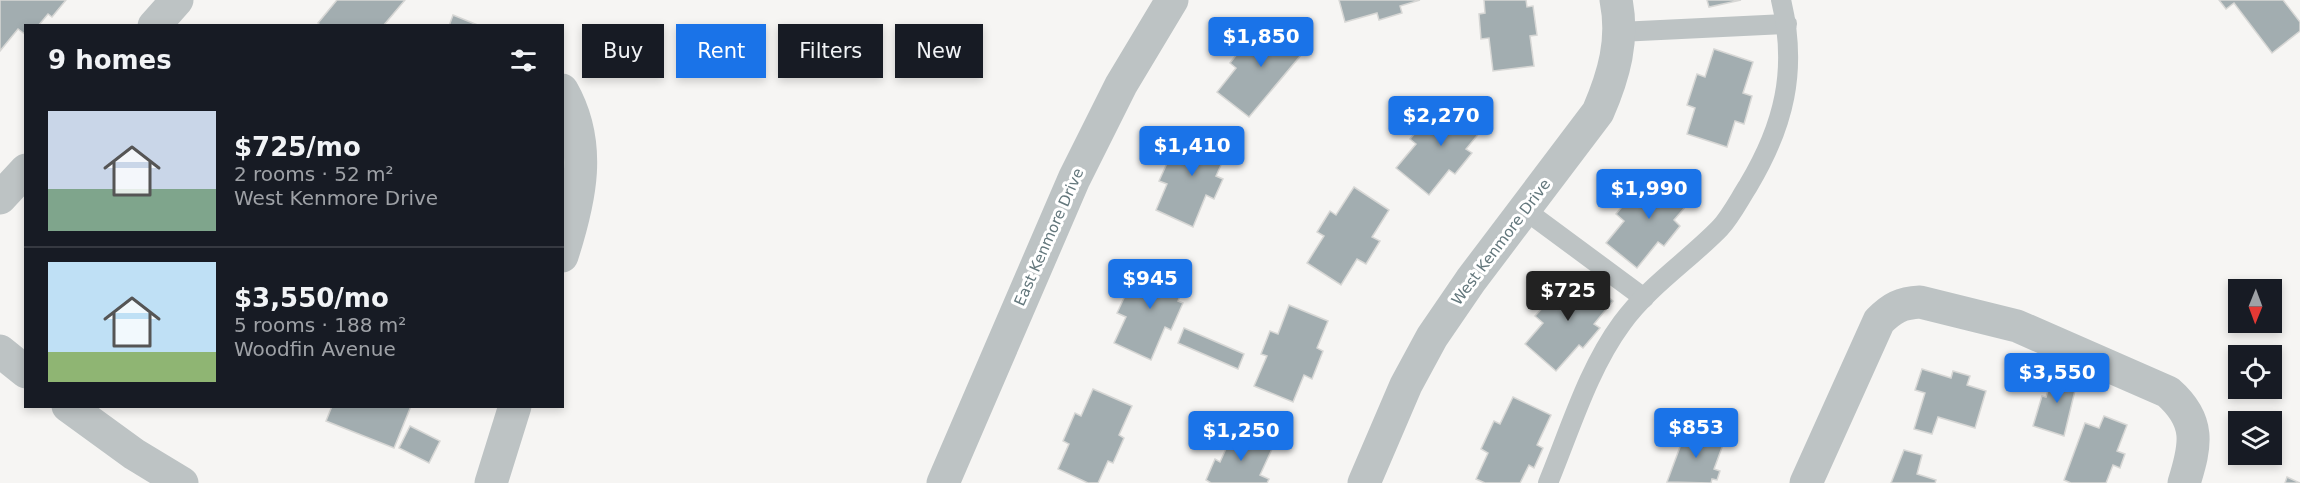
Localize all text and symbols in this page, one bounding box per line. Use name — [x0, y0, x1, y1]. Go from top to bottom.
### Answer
pin: $1,850 — [1212, 17, 1310, 68]
chip: Buy — [582, 24, 664, 78]
chip: Rent — [676, 24, 766, 78]
chip: Filters — [778, 24, 883, 78]
chip: New — [895, 24, 983, 78]
text: $1,850 — [1222, 24, 1300, 48]
icon: filters — [507, 44, 540, 77]
text: 9 homes — [48, 45, 172, 75]
pin: $2,270 — [1392, 96, 1490, 147]
text: $2,270 — [1402, 103, 1480, 127]
pin: $1,410 — [1143, 126, 1241, 177]
text: $725/mo — [234, 132, 361, 162]
text: $1,410 — [1153, 133, 1231, 157]
icon: home — [96, 135, 168, 207]
text: 2 rooms · 52 m² — [234, 162, 394, 186]
street label: East Kenmore Drive — [1011, 165, 1087, 309]
pin: $1,990 — [1600, 169, 1698, 220]
street label: West Kenmore Drive — [1448, 175, 1554, 309]
text: $1,990 — [1610, 176, 1688, 200]
text: West Kenmore Drive — [234, 186, 438, 210]
pin: $945 — [1114, 259, 1186, 310]
text: $945 — [1122, 266, 1178, 290]
pin: $725 — [1532, 271, 1604, 322]
text: $725 — [1540, 278, 1596, 302]
north arrow — [2228, 279, 2282, 333]
map controls — [2228, 279, 2282, 465]
text: $3,550/mo — [234, 283, 389, 313]
icon: home — [96, 286, 168, 358]
text: 5 rooms · 188 m² — [234, 313, 406, 337]
text: Woodfin Avenue — [234, 337, 396, 361]
button: locate — [2228, 345, 2282, 399]
pin: $3,550 — [2008, 353, 2106, 404]
text: $3,550 — [2018, 360, 2096, 384]
pin: $853 — [1660, 408, 1732, 459]
pin: $1,250 — [1192, 411, 1290, 462]
button: layers — [2228, 411, 2282, 465]
text: $853 — [1668, 415, 1724, 439]
text: $1,250 — [1202, 418, 1280, 442]

